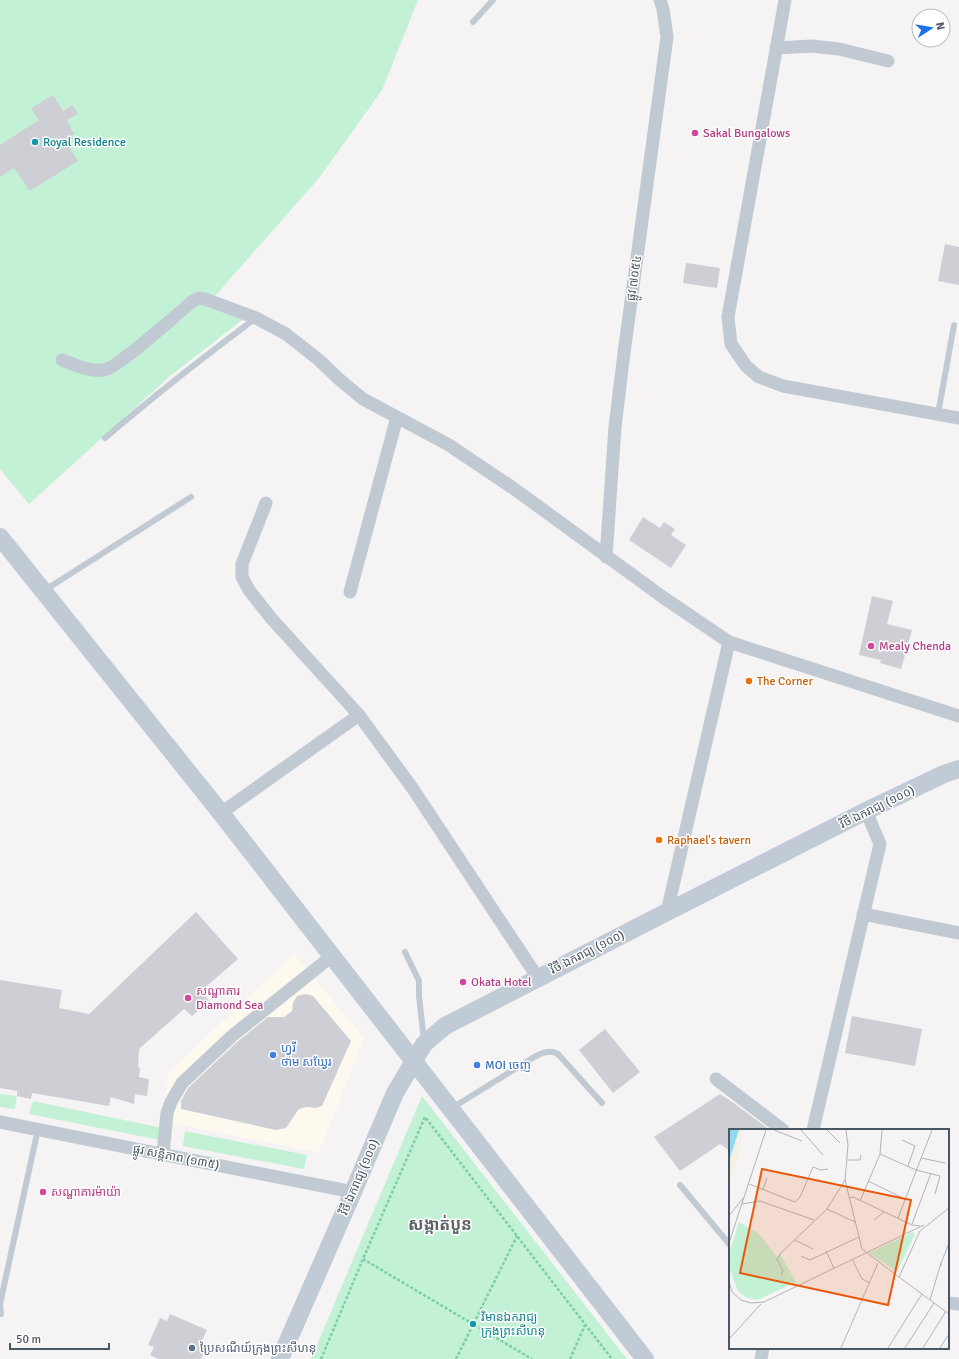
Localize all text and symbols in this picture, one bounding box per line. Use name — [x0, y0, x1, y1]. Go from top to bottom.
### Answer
north arrow — [911, 8, 951, 48]
text: N — [933, 21, 947, 31]
place label: Sakal Bungalows — [703, 126, 790, 141]
marker: Sakal Bungalows — [690, 128, 700, 138]
place label: Royal Residence — [43, 135, 126, 150]
marker: Royal Residence — [30, 137, 40, 147]
street label: ផ្លូវ ៧០៥៤ — [624, 254, 648, 302]
place label: Mealy Chenda — [879, 639, 951, 654]
marker: Mealy Chenda — [866, 641, 876, 651]
place label: The Corner — [757, 674, 813, 689]
marker: The Corner — [744, 676, 754, 686]
street label: វិថី ឯករាជ្យ (១០០) — [837, 782, 917, 832]
place label: Raphael's tavern — [667, 833, 751, 848]
marker: Raphael's tavern — [654, 835, 664, 845]
street label: វិថី ឯករាជ្យ (១០០) — [547, 927, 627, 978]
place label: Okata Hotel — [471, 975, 532, 990]
marker: Okata Hotel — [458, 977, 468, 987]
place label: សណ្ឋាគារ Diamond Sea — [196, 984, 263, 1013]
marker: សណ្ឋាគារ Diamond Sea — [183, 993, 193, 1003]
place label: ហ្វូរី ថាម សឃ្វែរ — [281, 1041, 332, 1070]
marker: ហ្វូរី ថាម សឃ្វែរ — [268, 1050, 278, 1060]
place label: MOI ចេញ — [485, 1058, 531, 1073]
marker: MOI ចេញ — [472, 1060, 482, 1070]
inset map — [729, 1129, 949, 1349]
street label: វិថី ឯករាជ្យ (១០០) — [336, 1137, 382, 1218]
street label: ផ្លូវ សន្តិភាព (១៣៥) — [131, 1142, 220, 1176]
place label: សណ្ឋាគារម៉ាយ៉ា — [51, 1185, 121, 1200]
marker: សណ្ឋាគារម៉ាយ៉ា — [38, 1187, 48, 1197]
district label: សង្កាត់បួន — [408, 1214, 472, 1235]
place label: វិមានឯករាជ្យ ក្រុងព្រះសីហនុ — [481, 1310, 545, 1339]
marker: វិមានឯករាជ្យ ក្រុងព្រះសីហនុ — [468, 1319, 478, 1329]
scale bar — [10, 1325, 109, 1351]
text: 50 m — [16, 1332, 41, 1347]
place label: ប្រៃសណីយ៍ក្រុងព្រះសីហនុ — [200, 1340, 316, 1356]
marker: ប្រៃសណីយ៍ក្រុងព្រះសីហនុ — [187, 1343, 197, 1353]

